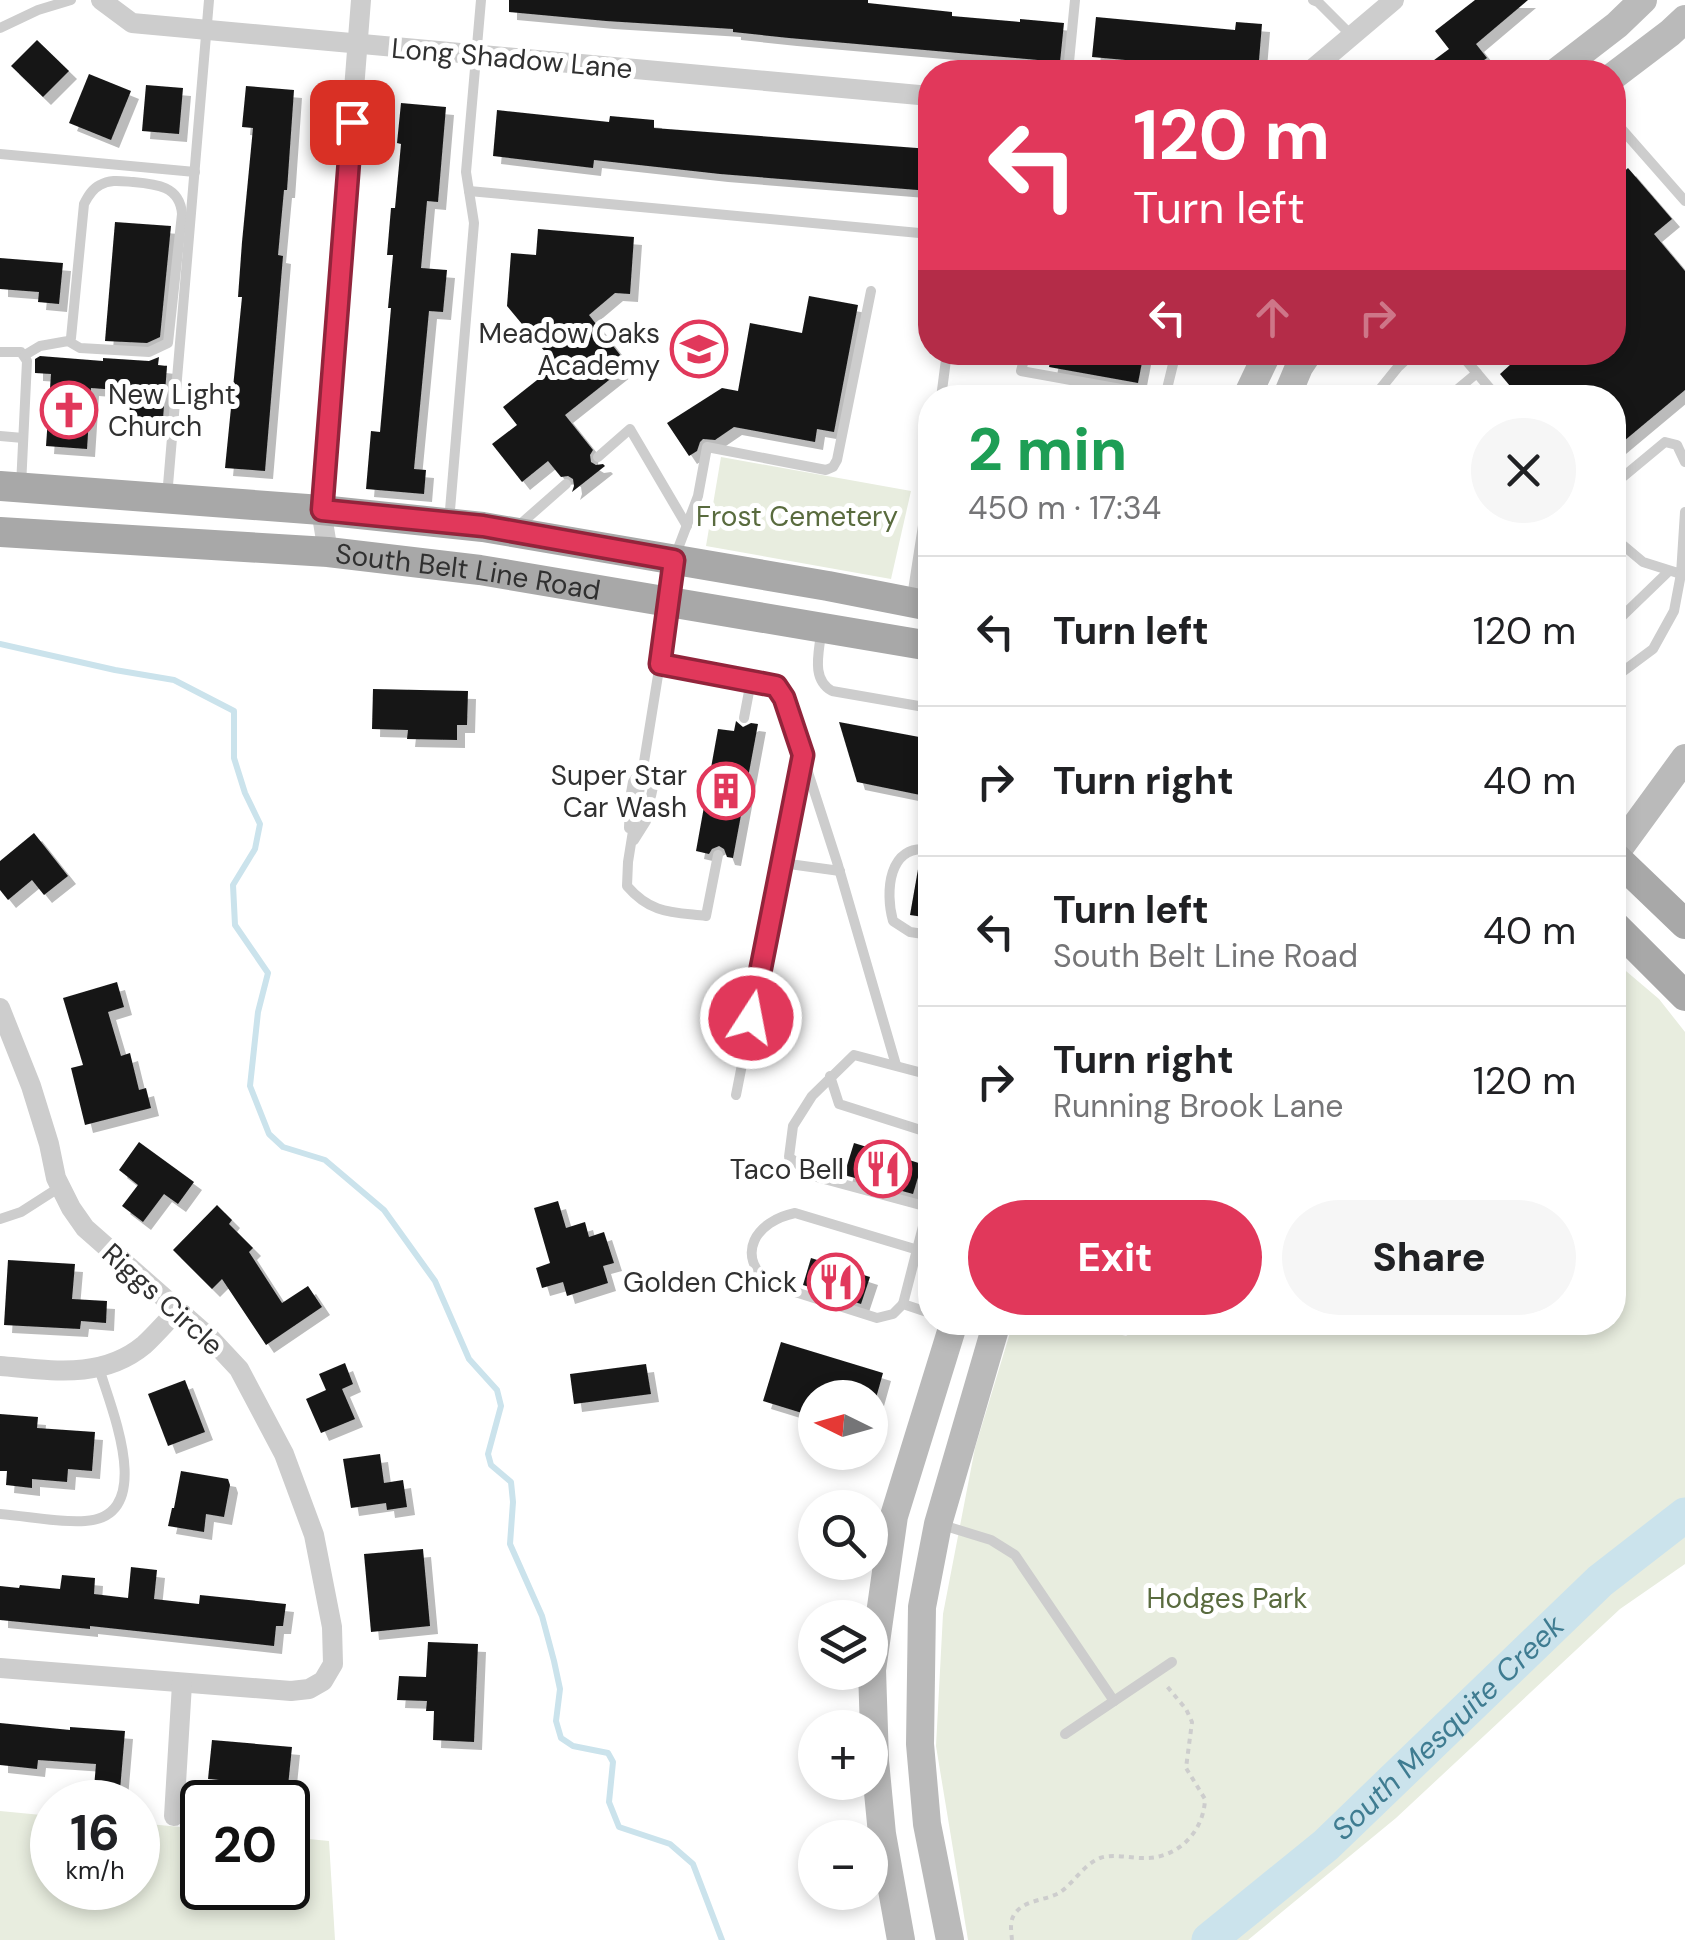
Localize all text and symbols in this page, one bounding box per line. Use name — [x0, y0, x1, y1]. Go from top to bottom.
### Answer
street label: Long Shadow Lane — [390, 30, 634, 87]
pin — [310, 80, 395, 165]
text: 120 m — [1133, 90, 1330, 181]
icon: arrive — [325, 95, 380, 150]
icon: left — [968, 100, 1098, 230]
text: Turn left — [1133, 178, 1305, 237]
icon: left — [1140, 290, 1195, 345]
icon: ahead — [1245, 290, 1300, 345]
icon: right — [1350, 290, 1405, 345]
place label: Meadow Oaks Academy — [479, 315, 660, 384]
school or university icon: Meadow Oaks Academy — [669, 319, 729, 379]
place label: New Light Church — [108, 376, 236, 445]
church icon: New Light Church — [39, 380, 99, 440]
text: 2 min — [968, 410, 1127, 489]
button: close — [1471, 418, 1576, 523]
text: 450 m · 17:34 — [968, 487, 1161, 529]
park label: Frost Cemetery — [696, 498, 898, 535]
street label: South Belt Line Road — [334, 535, 603, 609]
icon: left — [968, 604, 1023, 659]
text: Turn left — [1053, 606, 1209, 656]
text: 120 m — [1473, 606, 1576, 656]
icon: right — [968, 754, 1023, 809]
text: Turn right — [1053, 756, 1234, 806]
text: 40 m — [1483, 756, 1576, 806]
place label: Super Star Car Wash — [551, 757, 687, 826]
building icon: Super Star Car Wash — [696, 761, 756, 821]
text: Turn left — [1053, 885, 1209, 935]
icon: left — [968, 904, 1023, 959]
text: 40 m — [1483, 906, 1576, 956]
text: South Belt Line Road — [1053, 935, 1358, 977]
position arrow — [699, 966, 803, 1070]
text: Turn right — [1053, 1035, 1234, 1085]
icon: right — [968, 1054, 1023, 1109]
text: 120 m — [1473, 1056, 1576, 1106]
text: Running Brook Lane — [1053, 1085, 1343, 1127]
restaurant icon: Taco Bell — [853, 1139, 913, 1199]
place label: Taco Bell — [730, 1151, 844, 1188]
button: Exit — [968, 1200, 1262, 1315]
button: Share — [1282, 1200, 1576, 1315]
street label: Riggs Circle — [94, 1235, 231, 1364]
restaurant icon: Golden Chick — [806, 1252, 866, 1312]
place label: Golden Chick — [623, 1264, 797, 1301]
north arrow — [798, 1380, 888, 1470]
map controls — [798, 1380, 888, 1910]
button: search — [798, 1490, 888, 1580]
park label: Hodges Park — [1146, 1580, 1308, 1617]
button: layers — [798, 1600, 888, 1690]
water label: South Mesquite Creek — [1323, 1606, 1573, 1848]
button: + — [798, 1710, 888, 1800]
speed limit sign: 20 — [180, 1780, 310, 1910]
text: 16 — [70, 1800, 120, 1866]
button: − — [798, 1820, 888, 1910]
text: km/h — [65, 1854, 125, 1887]

